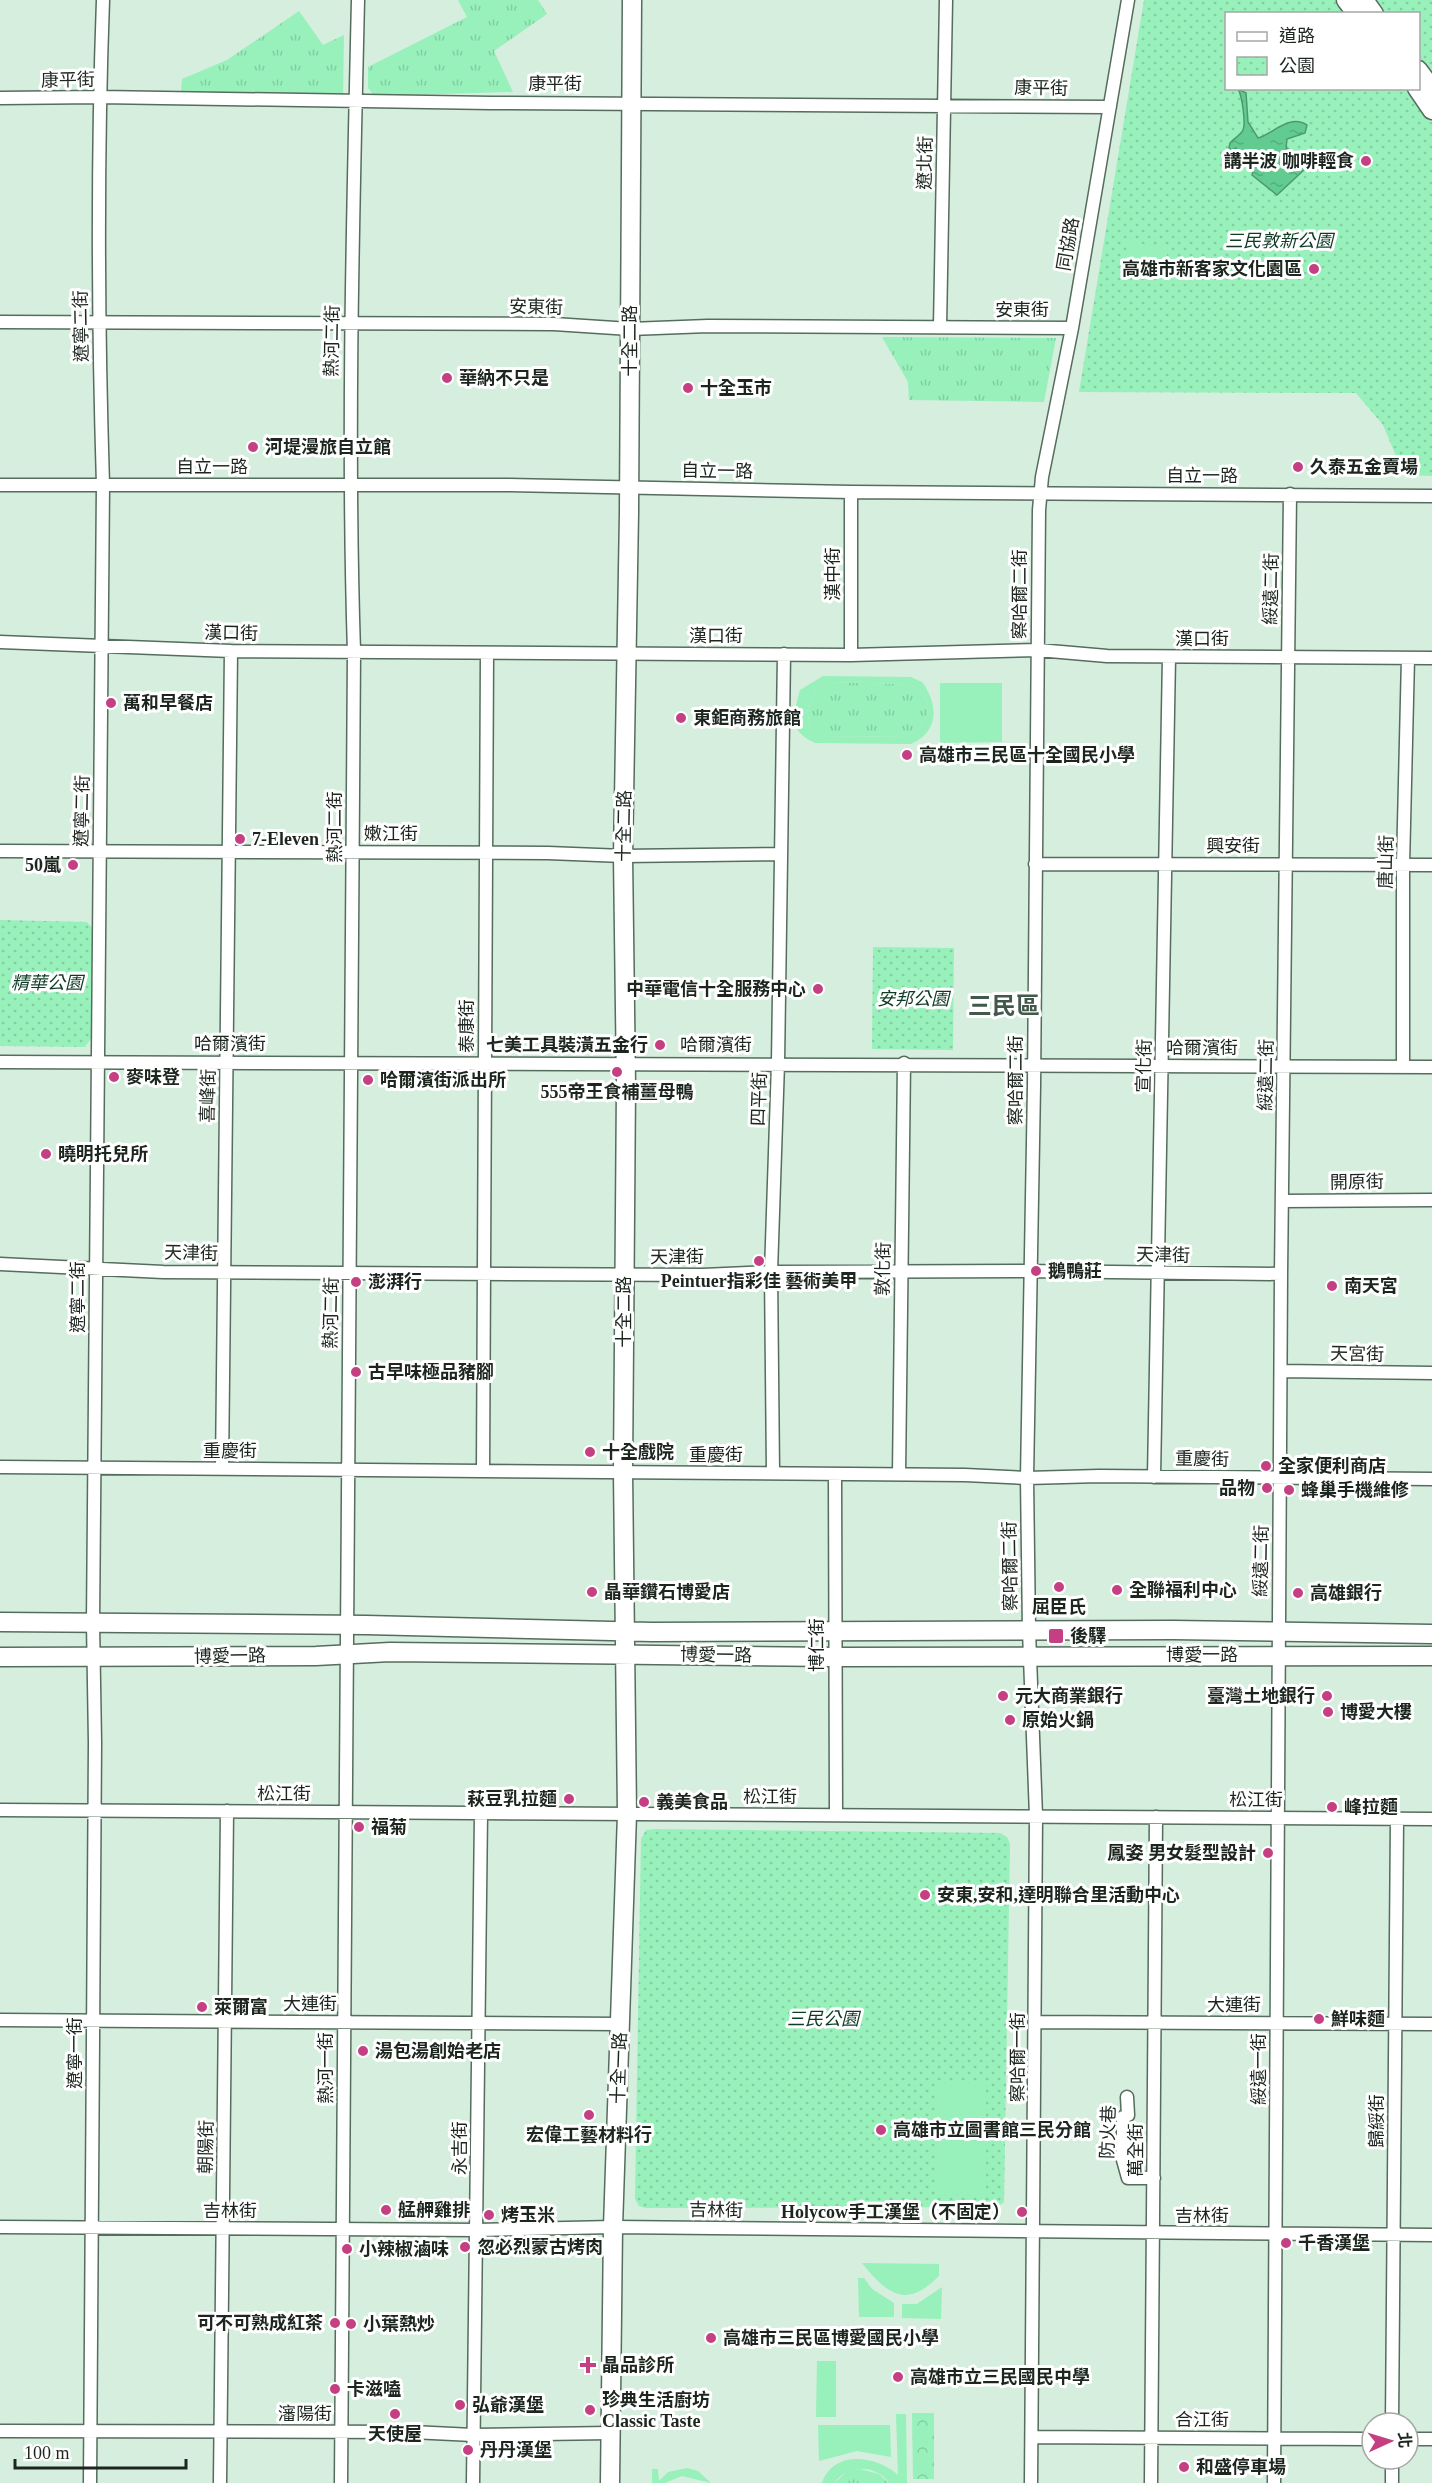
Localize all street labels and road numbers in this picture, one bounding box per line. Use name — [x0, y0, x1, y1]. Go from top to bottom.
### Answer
street label: 康平街 — [41, 70, 95, 90]
street label: 康平街 — [528, 74, 582, 94]
street label: 康平街 — [1014, 78, 1068, 98]
street label: 遼北街 — [915, 136, 935, 190]
street label: 同協路 — [1053, 216, 1083, 272]
street label: 遼寧二街 — [70, 290, 92, 362]
street label: 安東街 — [509, 297, 563, 317]
street label: 安東街 — [995, 300, 1049, 320]
street label: 熱河二街 — [321, 305, 343, 377]
street label: 十全二路 — [620, 305, 640, 377]
street label: 自立一路 — [176, 457, 248, 477]
street label: 自立一路 — [681, 460, 753, 482]
street label: 自立一路 — [1166, 466, 1238, 486]
street label: 漢中街 — [823, 547, 843, 601]
street label: 察哈爾二街 — [1010, 549, 1030, 639]
street label: 綏遠二街 — [1260, 553, 1282, 625]
street label: 漢口街 — [204, 623, 258, 643]
street label: 漢口街 — [689, 626, 743, 646]
street label: 漢口街 — [1175, 629, 1229, 649]
street label: 遼寧二街 — [71, 775, 93, 847]
street label: 十全二路 — [613, 790, 635, 862]
street label: 熱河二街 — [325, 791, 345, 863]
street label: 嫩江街 — [364, 824, 418, 844]
street label: 唐山街 — [1376, 835, 1396, 889]
street label: 興安街 — [1206, 836, 1260, 856]
street label: 泰康街 — [457, 999, 477, 1053]
street label: 哈爾濱街 — [194, 1034, 266, 1054]
street label: 哈爾濱街 — [680, 1035, 752, 1055]
street label: 察哈爾二街 — [1006, 1035, 1026, 1125]
street label: 哈爾濱街 — [1166, 1038, 1238, 1058]
street label: 宣化街 — [1134, 1039, 1154, 1093]
street label: 綏遠二街 — [1255, 1039, 1277, 1111]
street label: 喜峰街 — [198, 1069, 218, 1123]
street label: 四平街 — [748, 1072, 770, 1126]
street label: 開原街 — [1330, 1172, 1384, 1192]
street label: 敦化街 — [873, 1242, 893, 1296]
street label: 天津街 — [164, 1243, 218, 1263]
street label: 天津街 — [1136, 1245, 1190, 1265]
street label: 天津街 — [650, 1247, 704, 1267]
street label: 遼寧二街 — [68, 1261, 88, 1333]
street label: 十全二路 — [614, 1276, 634, 1348]
street label: 熱河二街 — [320, 1277, 342, 1349]
street label: 天宮街 — [1330, 1344, 1384, 1364]
street label: 重慶街 — [203, 1441, 257, 1461]
street label: 重慶街 — [689, 1445, 743, 1465]
street label: 重慶街 — [1175, 1449, 1229, 1469]
street label: 察哈爾二街 — [999, 1521, 1021, 1611]
street label: 綏遠二街 — [1250, 1525, 1272, 1597]
street label: 博仁街 — [807, 1618, 827, 1672]
street label: 博愛一路 — [680, 1644, 752, 1666]
street label: 博愛一路 — [194, 1645, 266, 1667]
street label: 博愛一路 — [1166, 1645, 1238, 1665]
street label: 松江街 — [257, 1784, 311, 1804]
street label: 松江街 — [743, 1787, 797, 1807]
street label: 松江街 — [1229, 1790, 1283, 1810]
street label: 大連街 — [283, 1994, 337, 2014]
street label: 大連街 — [1207, 1995, 1261, 2015]
street label: 察哈爾一街 — [1008, 2012, 1028, 2102]
street label: 遼寧一街 — [65, 2017, 85, 2089]
street label: 熱河一街 — [316, 2032, 336, 2104]
street label: 十全一路 — [608, 2032, 630, 2104]
street label: 綏遠一街 — [1249, 2033, 1269, 2105]
street label: 歸綏街 — [1367, 2094, 1387, 2148]
street label: 防火巷 — [1097, 2105, 1119, 2159]
street label: 朝陽街 — [196, 2120, 216, 2174]
street label: 永吉街 — [450, 2121, 470, 2175]
street label: 萬全街 — [1126, 2123, 1146, 2177]
street label: 吉林街 — [689, 2200, 743, 2220]
street label: 吉林街 — [203, 2201, 257, 2221]
street label: 吉林街 — [1175, 2206, 1229, 2226]
street label: 瀋陽街 — [278, 2404, 332, 2424]
street label: 合江街 — [1175, 2410, 1229, 2430]

